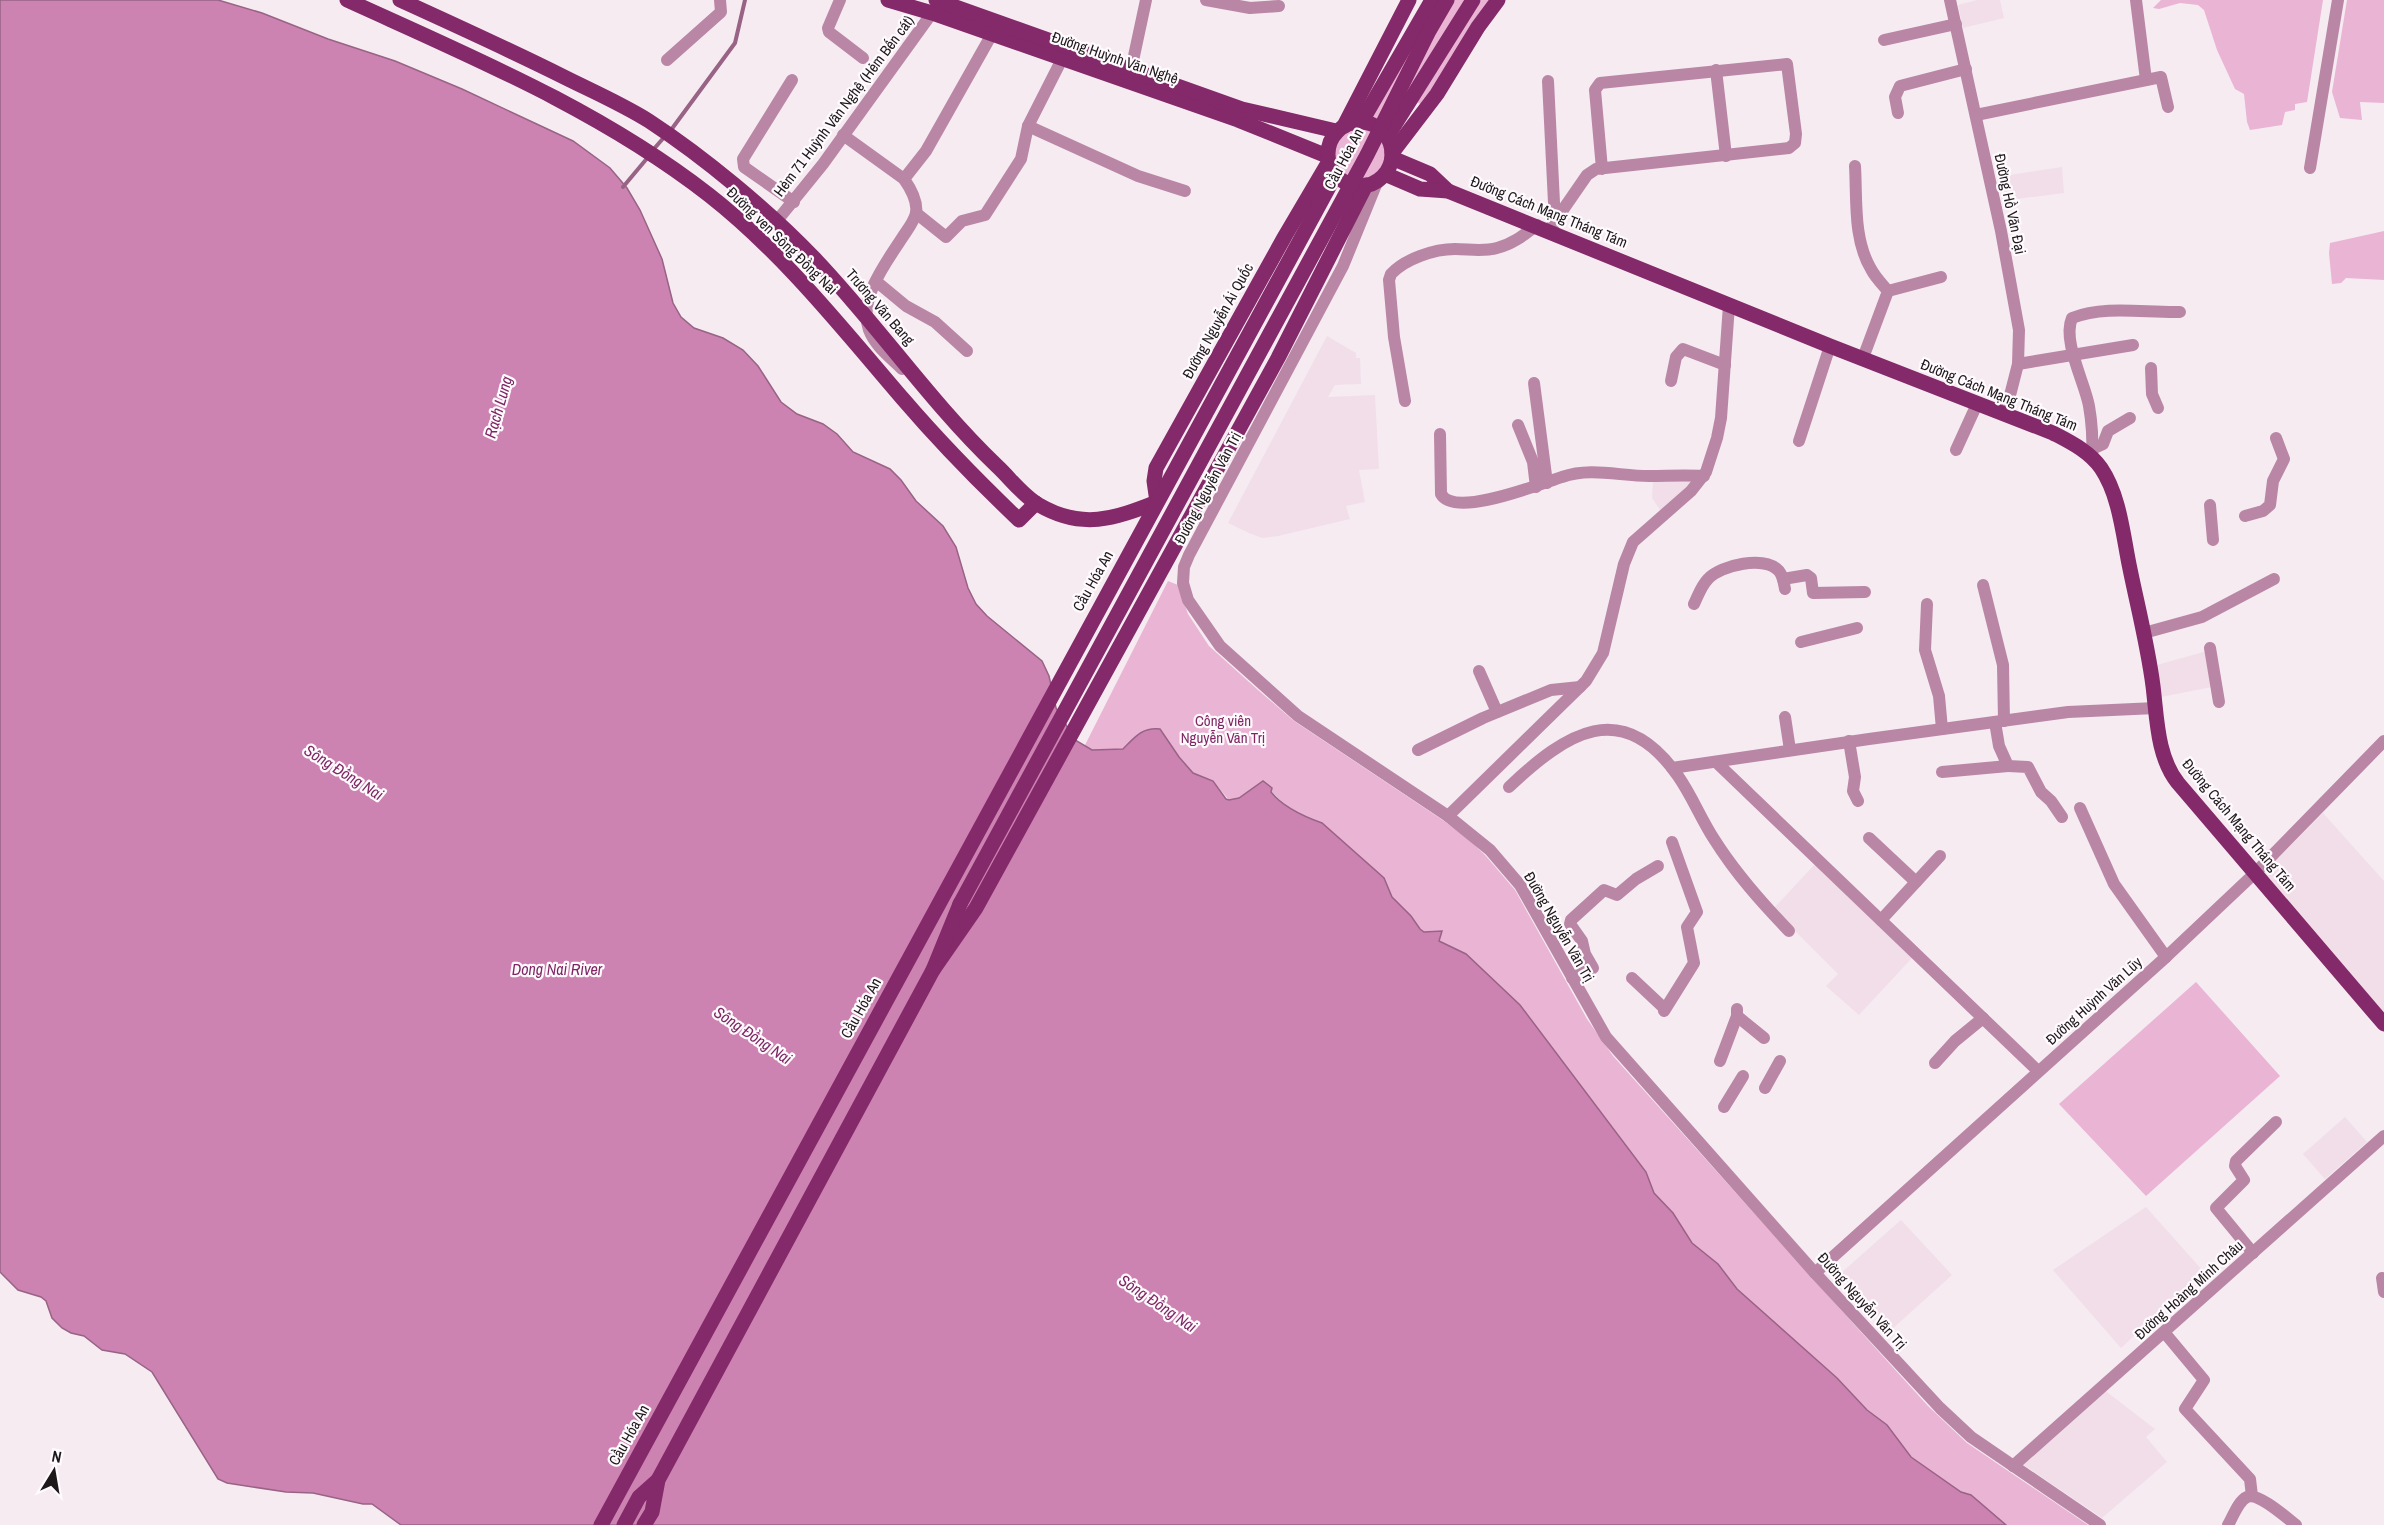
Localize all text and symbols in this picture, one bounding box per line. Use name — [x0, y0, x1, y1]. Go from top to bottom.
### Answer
street label: Hẻm 71 Huỳnh Văn Nghệ (Hẻm Bến cát) — [768, 11, 919, 201]
street label: Đường Huỳnh Văn Nghệ — [1049, 26, 1181, 89]
street label: Cầu Hóa An — [1319, 125, 1368, 193]
street label: Đường Hồ Văn Đại — [1990, 152, 2031, 256]
street label: Đường Cách Mạng Tháng Tám — [1468, 170, 1631, 253]
street label: Đường ven Sông Đồng Nai — [722, 182, 843, 299]
street label: Đường Nguyễn Ái Quốc — [1177, 259, 1258, 382]
street label: Trương Văn Bang — [841, 264, 920, 350]
street label: Đường Cách Mạng Tháng Tám — [1918, 353, 2081, 436]
water label: Rạch Lung — [479, 373, 517, 441]
street label: Đường Nguyễn Văn Trị — [1169, 428, 1246, 548]
street label: Cầu Hóa An — [1067, 547, 1118, 615]
park label: Công viên Nguyễn Văn Trị — [1181, 710, 1265, 748]
water label: Sông Đồng Nai — [300, 739, 388, 805]
street label: Đường Cách Mạng Tháng Tám — [2178, 754, 2301, 896]
street label: Đường Nguyễn Văn Trị — [1519, 868, 1600, 986]
street label: Đường Huỳnh Văn Lũy — [2041, 951, 2147, 1050]
water label: Dong Nai River — [512, 958, 603, 980]
street label: Cầu Hóa An — [835, 974, 886, 1042]
water label: Sông Đồng Nai — [710, 1001, 797, 1069]
street label: Đường Hoàng Minh Châu — [2130, 1235, 2248, 1344]
street label: Đường Nguyễn Văn Trị — [1813, 1247, 1912, 1354]
water label: Sông Đồng Nai — [1115, 1269, 1202, 1337]
street label: Cầu Hóa An — [603, 1401, 654, 1469]
north arrow — [24, 1441, 84, 1501]
text: N — [50, 1445, 64, 1468]

